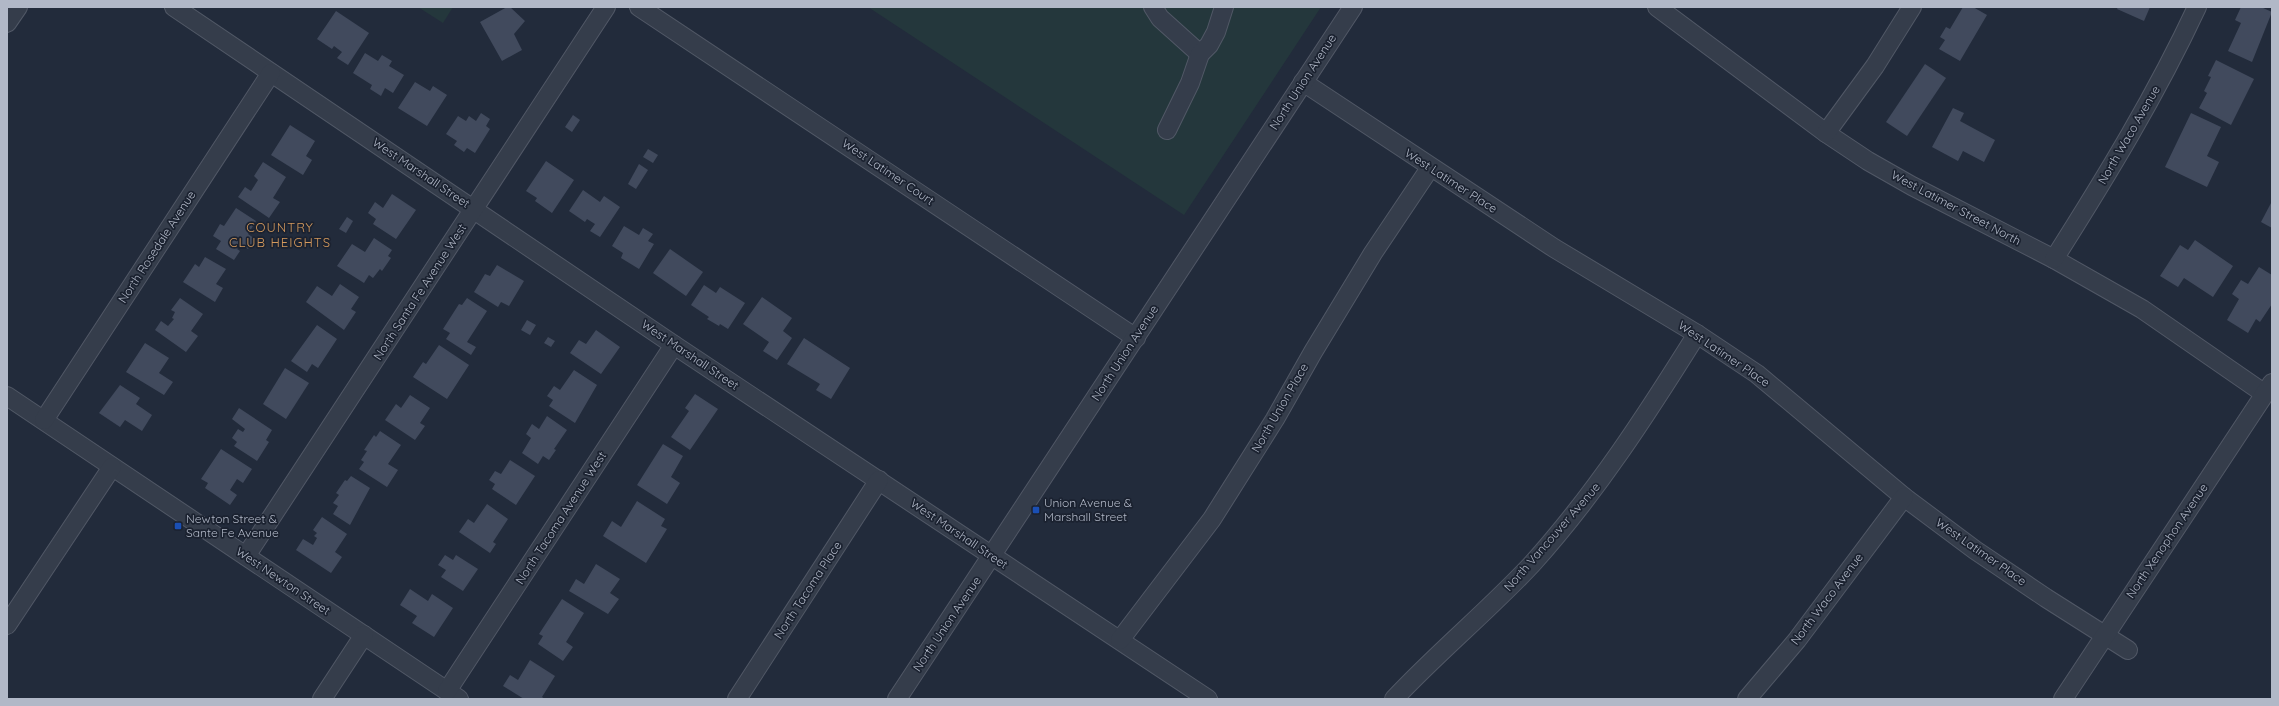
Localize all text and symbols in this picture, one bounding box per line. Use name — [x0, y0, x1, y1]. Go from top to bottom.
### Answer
street label: North Union Avenue — [1266, 31, 1339, 132]
street label: North Waco Avenue — [2094, 83, 2163, 187]
street label: West Marshall Street — [370, 134, 473, 211]
street label: West Latimer Court — [839, 135, 937, 208]
street label: West Latimer Place — [1402, 145, 1501, 216]
street label: West Latimer Street North — [1889, 167, 2024, 248]
street label: North Rosedale Avenue — [115, 188, 199, 306]
district label: COUNTRY CLUB HEIGHTS — [229, 219, 331, 250]
street label: North Santa Fe Avenue West — [370, 221, 469, 363]
street label: North Union Avenue — [1088, 302, 1161, 403]
street label: West Marshall Street — [639, 316, 742, 393]
street label: West Latimer Place — [1676, 317, 1773, 390]
street label: North Union Place — [1248, 360, 1311, 455]
street label: North Tacoma Avenue West — [512, 449, 609, 587]
street label: North Vancouver Avenue — [1500, 479, 1603, 594]
street label: North Xenophon Avenue — [2123, 480, 2211, 601]
street label: West Marshall Street — [908, 495, 1011, 572]
place label: Union Avenue & Marshall Street — [1044, 495, 1132, 524]
marker: Union Avenue & Marshall Street — [1031, 505, 1041, 515]
place label: Newton Street & Sante Fe Avenue — [186, 511, 279, 540]
street label: West Latimer Place — [1933, 515, 2030, 589]
marker: Newton Street & Sante Fe Avenue — [173, 521, 183, 531]
street label: North Tacoma Place — [770, 538, 845, 641]
street label: West Newton Street — [233, 543, 333, 618]
street label: North Waco Avenue — [1787, 550, 1866, 648]
street label: North Union Avenue — [909, 573, 984, 674]

